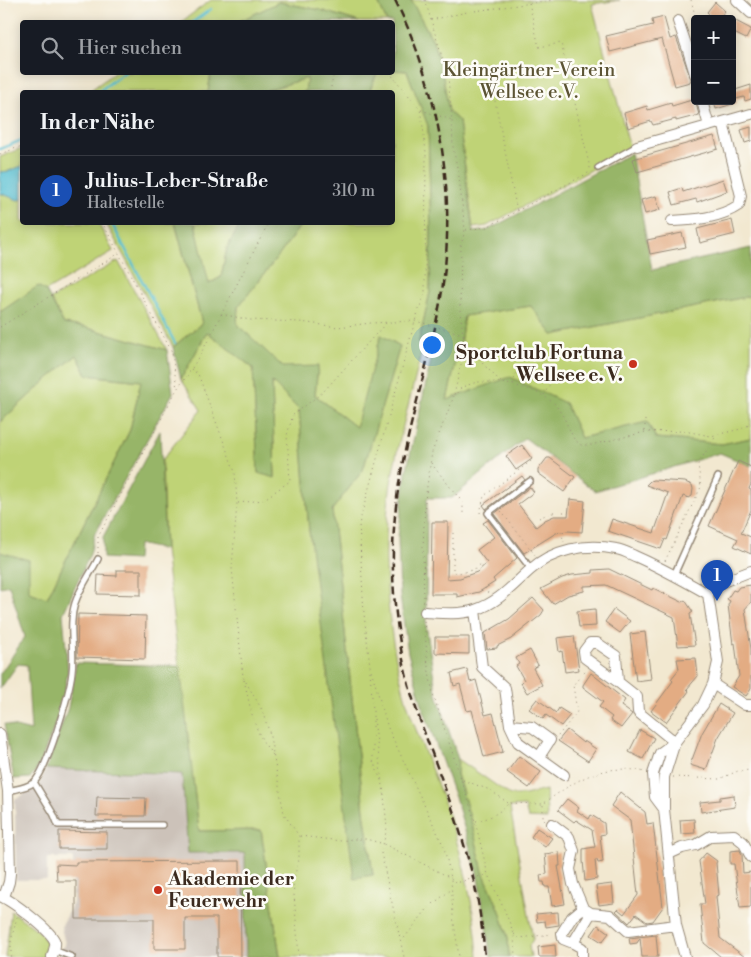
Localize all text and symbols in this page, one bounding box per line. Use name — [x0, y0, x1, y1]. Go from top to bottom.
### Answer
map controls — [691, 15, 736, 105]
button: + — [691, 15, 736, 60]
search box — [20, 20, 395, 75]
icon: search — [38, 34, 66, 62]
text: Hier suchen — [78, 36, 182, 60]
park label: Kleingärtner-Verein Wellsee e.V. — [443, 58, 615, 104]
button: − — [691, 60, 736, 105]
text: In der Nähe — [40, 110, 155, 136]
text: Julius-Leber-Straße — [87, 169, 268, 193]
text: 1 — [52, 181, 60, 201]
text: 310 m — [332, 181, 375, 201]
text: Haltestelle — [87, 193, 165, 213]
your location — [419, 332, 445, 358]
place label: Sportclub Fortuna Wellsee e. V. — [456, 341, 624, 387]
marker: Sportclub Fortuna Wellsee e. V. — [627, 358, 639, 370]
pin: 1 — [701, 560, 733, 601]
place label: Akademie der Feuerwehr — [167, 867, 295, 913]
marker: Akademie der Feuerwehr — [152, 884, 164, 896]

